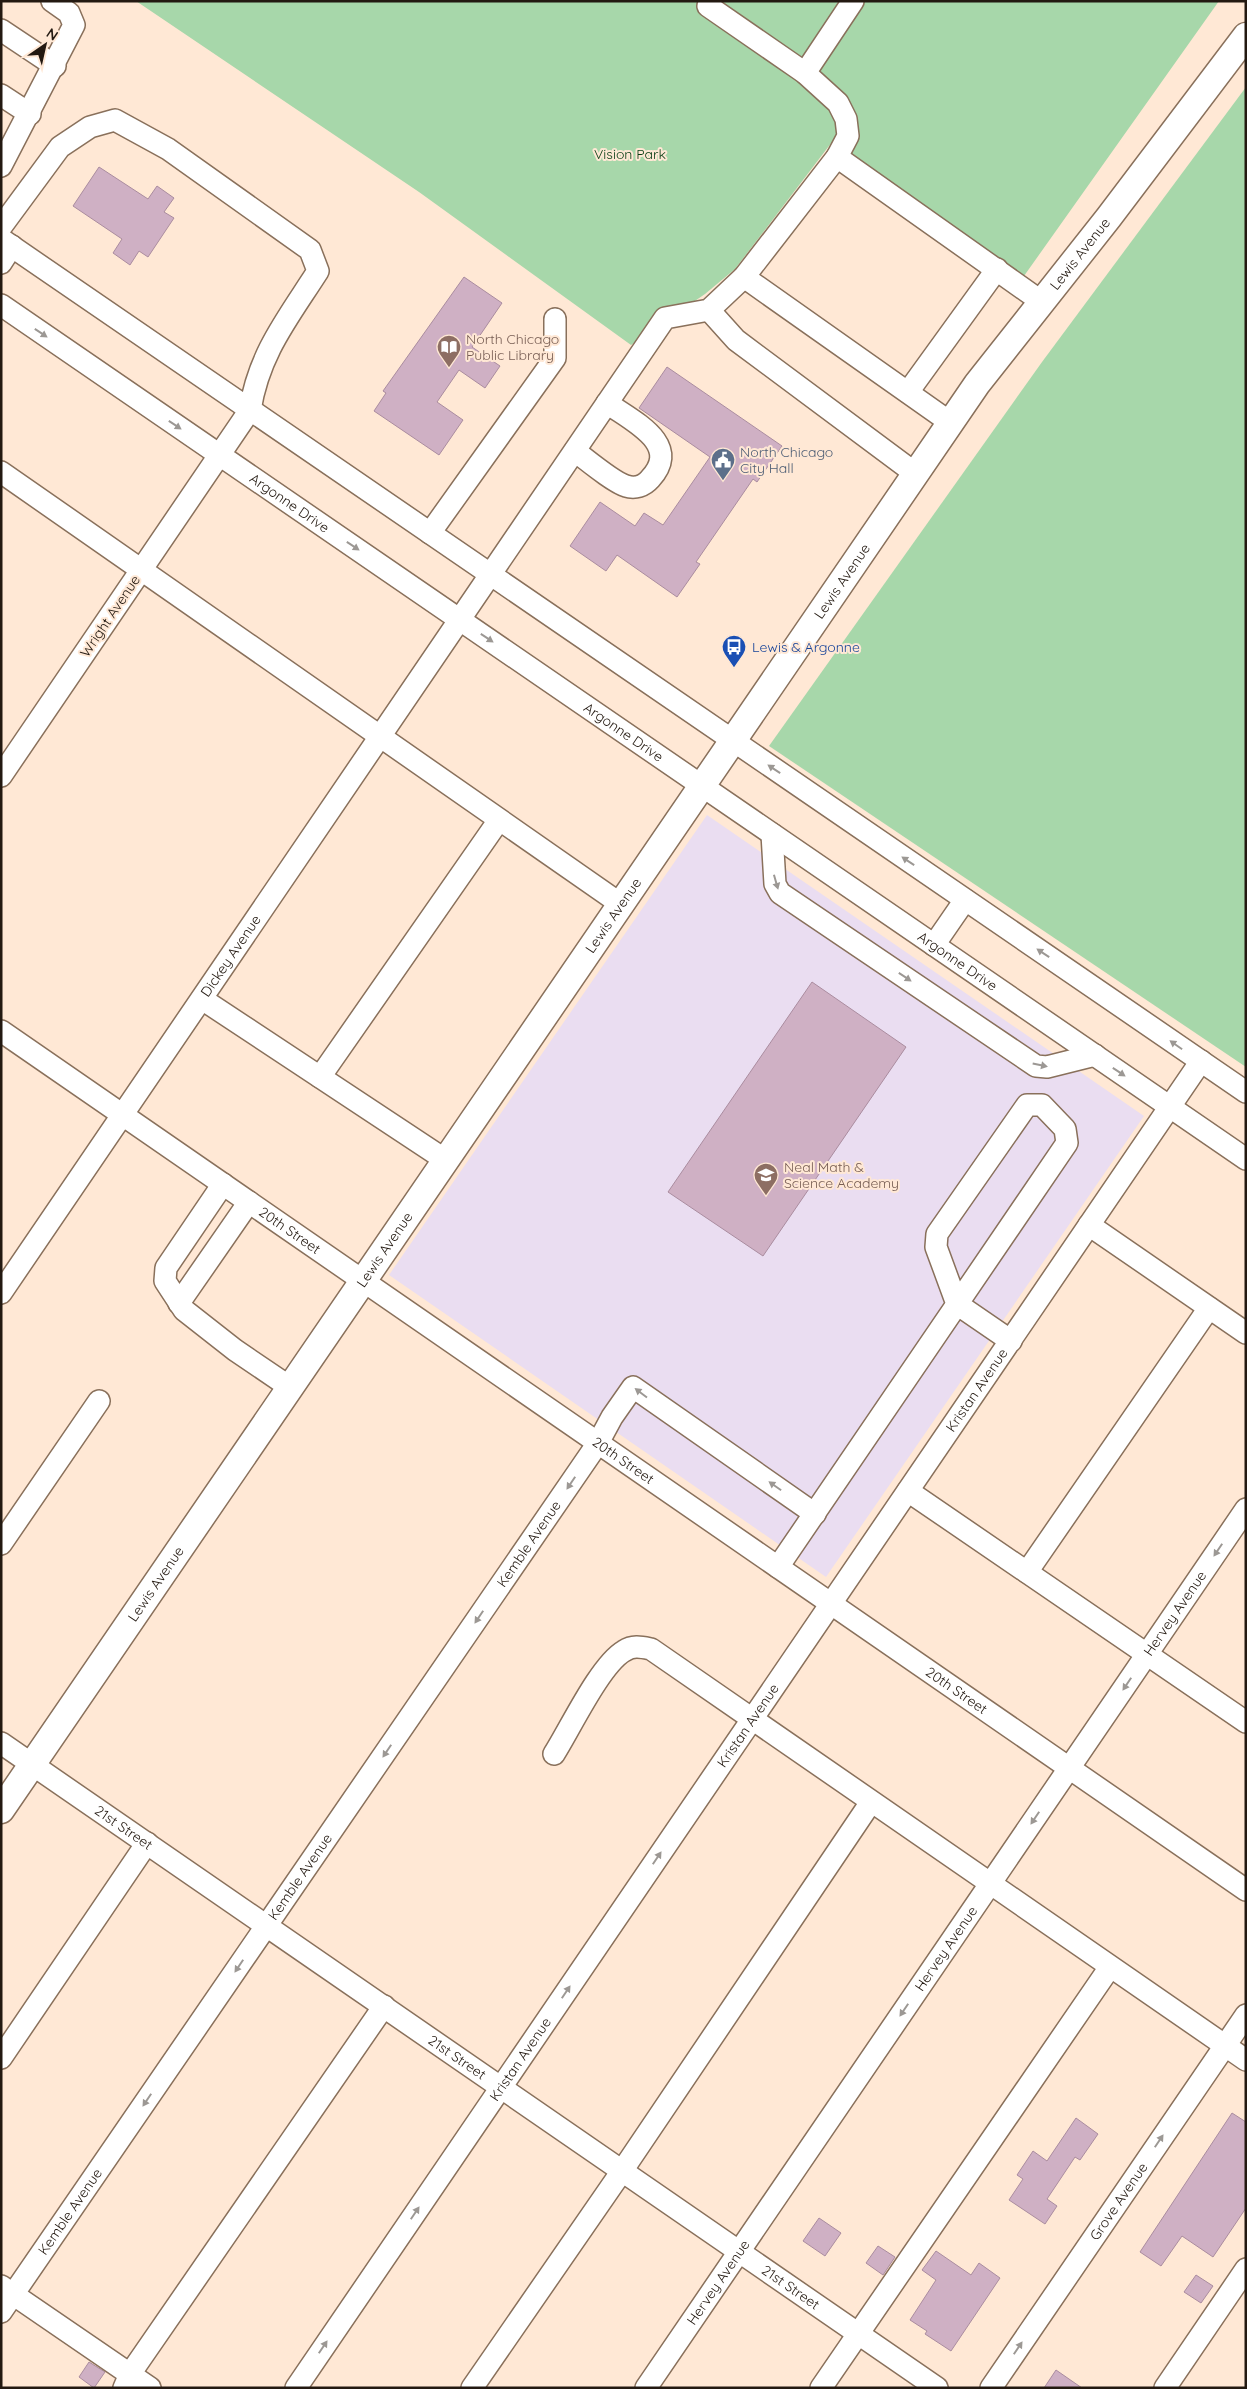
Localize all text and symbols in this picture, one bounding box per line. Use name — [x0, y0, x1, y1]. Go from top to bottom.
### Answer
north arrow — [20, 20, 70, 70]
text: N — [43, 24, 62, 45]
park label: Vision Park — [594, 145, 666, 163]
street label: Lewis Avenue — [1046, 214, 1114, 294]
one-way arrow — [35, 328, 48, 338]
place label: North Chicago Public Library — [466, 330, 559, 364]
library icon: North Chicago Public Library — [436, 334, 462, 368]
one-way arrow — [169, 420, 182, 430]
place label: North Chicago City Hall — [740, 443, 833, 477]
public building icon: North Chicago City Hall — [710, 447, 736, 481]
street label: Argonne Drive — [246, 469, 333, 537]
street label: Lewis Avenue — [810, 540, 874, 622]
one-way arrow — [346, 542, 360, 551]
street label: Wright Avenue — [76, 572, 144, 660]
one-way arrow — [480, 634, 493, 643]
bus stop icon: Lewis & Argonne — [721, 634, 747, 668]
place label: Lewis & Argonne — [752, 638, 860, 656]
street label: Argonne Drive — [580, 698, 667, 766]
one-way arrow — [768, 764, 781, 774]
one-way arrow — [902, 856, 915, 866]
street label: Lewis Avenue — [581, 874, 645, 957]
one-way arrow — [772, 874, 780, 890]
street label: Dickey Avenue — [196, 911, 265, 1000]
street label: Argonne Drive — [914, 927, 1001, 995]
one-way arrow — [1036, 948, 1049, 958]
one-way arrow — [898, 972, 912, 982]
one-way arrow — [1170, 1040, 1183, 1050]
one-way arrow — [1033, 1061, 1048, 1069]
one-way arrow — [1112, 1067, 1126, 1077]
place label: Neal Math & Science Academy — [784, 1158, 899, 1192]
school or university icon: Neal Math & Science Academy — [753, 1162, 779, 1196]
street label: 20th Street — [256, 1203, 324, 1258]
street label: Lewis Avenue — [352, 1209, 417, 1291]
street label: Kristan Avenue — [942, 1345, 1012, 1435]
one-way arrow — [634, 1388, 648, 1398]
street label: 20th Street — [589, 1433, 658, 1488]
one-way arrow — [566, 1476, 576, 1490]
one-way arrow — [768, 1481, 782, 1491]
street label: Kemble Avenue — [493, 1497, 565, 1591]
street label: Lewis Avenue — [124, 1543, 188, 1625]
one-way arrow — [1213, 1543, 1223, 1556]
street label: Hervey Avenue — [1139, 1567, 1210, 1659]
one-way arrow — [474, 1610, 484, 1624]
street label: 20th Street — [922, 1663, 991, 1718]
one-way arrow — [1122, 1677, 1132, 1691]
street label: Kristan Avenue — [713, 1680, 783, 1771]
one-way arrow — [382, 1744, 392, 1758]
street label: 21st Street — [91, 1801, 156, 1854]
one-way arrow — [1030, 1811, 1040, 1825]
street label: Kemble Avenue — [264, 1830, 336, 1924]
one-way arrow — [652, 1852, 662, 1865]
street label: Hervey Avenue — [911, 1903, 981, 1995]
one-way arrow — [234, 1959, 244, 1973]
one-way arrow — [561, 1986, 571, 1999]
one-way arrow — [899, 2003, 909, 2017]
street label: Kristan Avenue — [485, 2014, 555, 2104]
street label: 21st Street — [425, 2031, 490, 2084]
one-way arrow — [142, 2093, 152, 2107]
one-way arrow — [1154, 2135, 1164, 2148]
street label: Grove Avenue — [1086, 2159, 1151, 2244]
street label: Kemble Avenue — [34, 2165, 106, 2258]
one-way arrow — [410, 2207, 420, 2220]
street label: Hervey Avenue — [683, 2236, 754, 2328]
street label: 21st Street — [758, 2261, 823, 2314]
one-way arrow — [318, 2341, 328, 2354]
one-way arrow — [1013, 2341, 1023, 2354]

